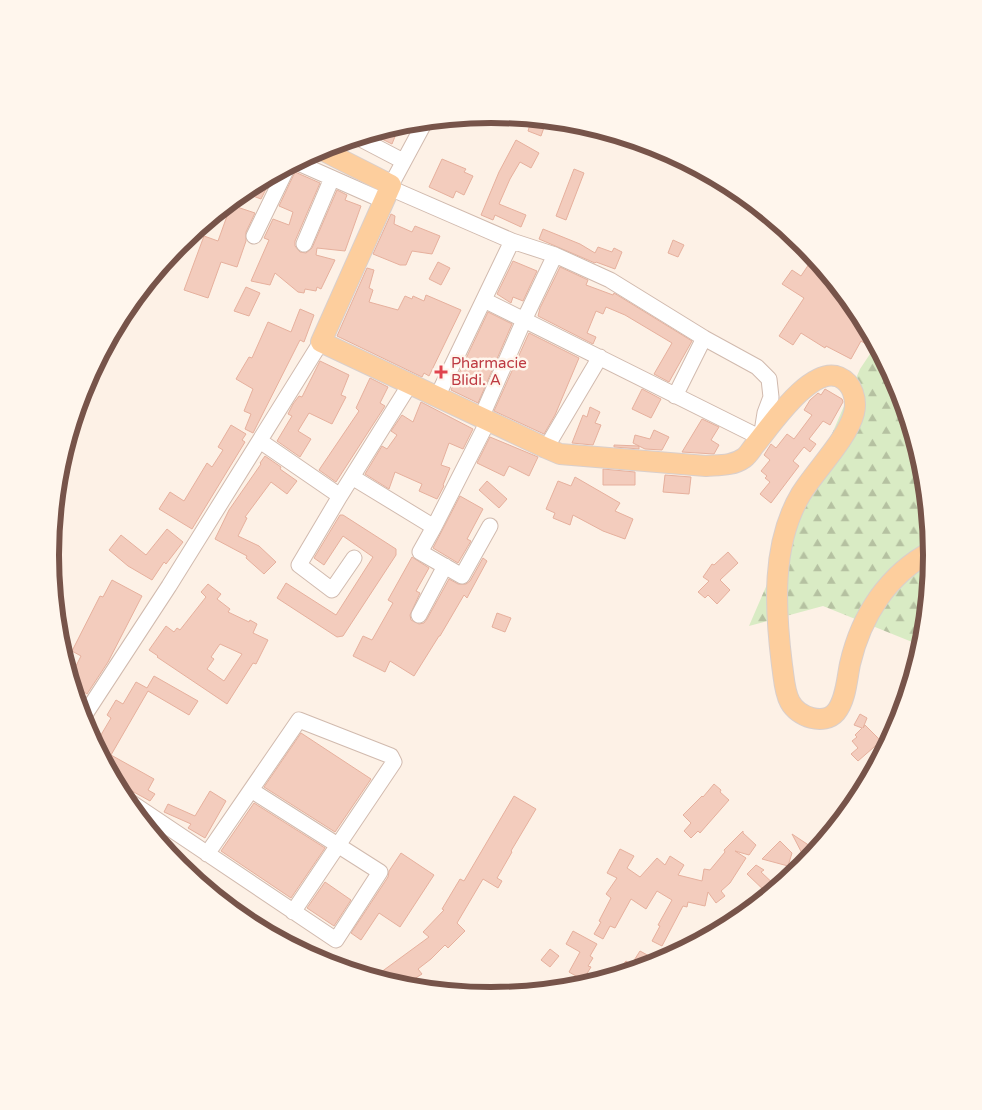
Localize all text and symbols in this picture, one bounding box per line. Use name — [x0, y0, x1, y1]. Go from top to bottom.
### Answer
place label: Pharmacie Blidi. A — [451, 354, 527, 389]
marker: Pharmacie Blidi. A — [435, 366, 447, 378]

